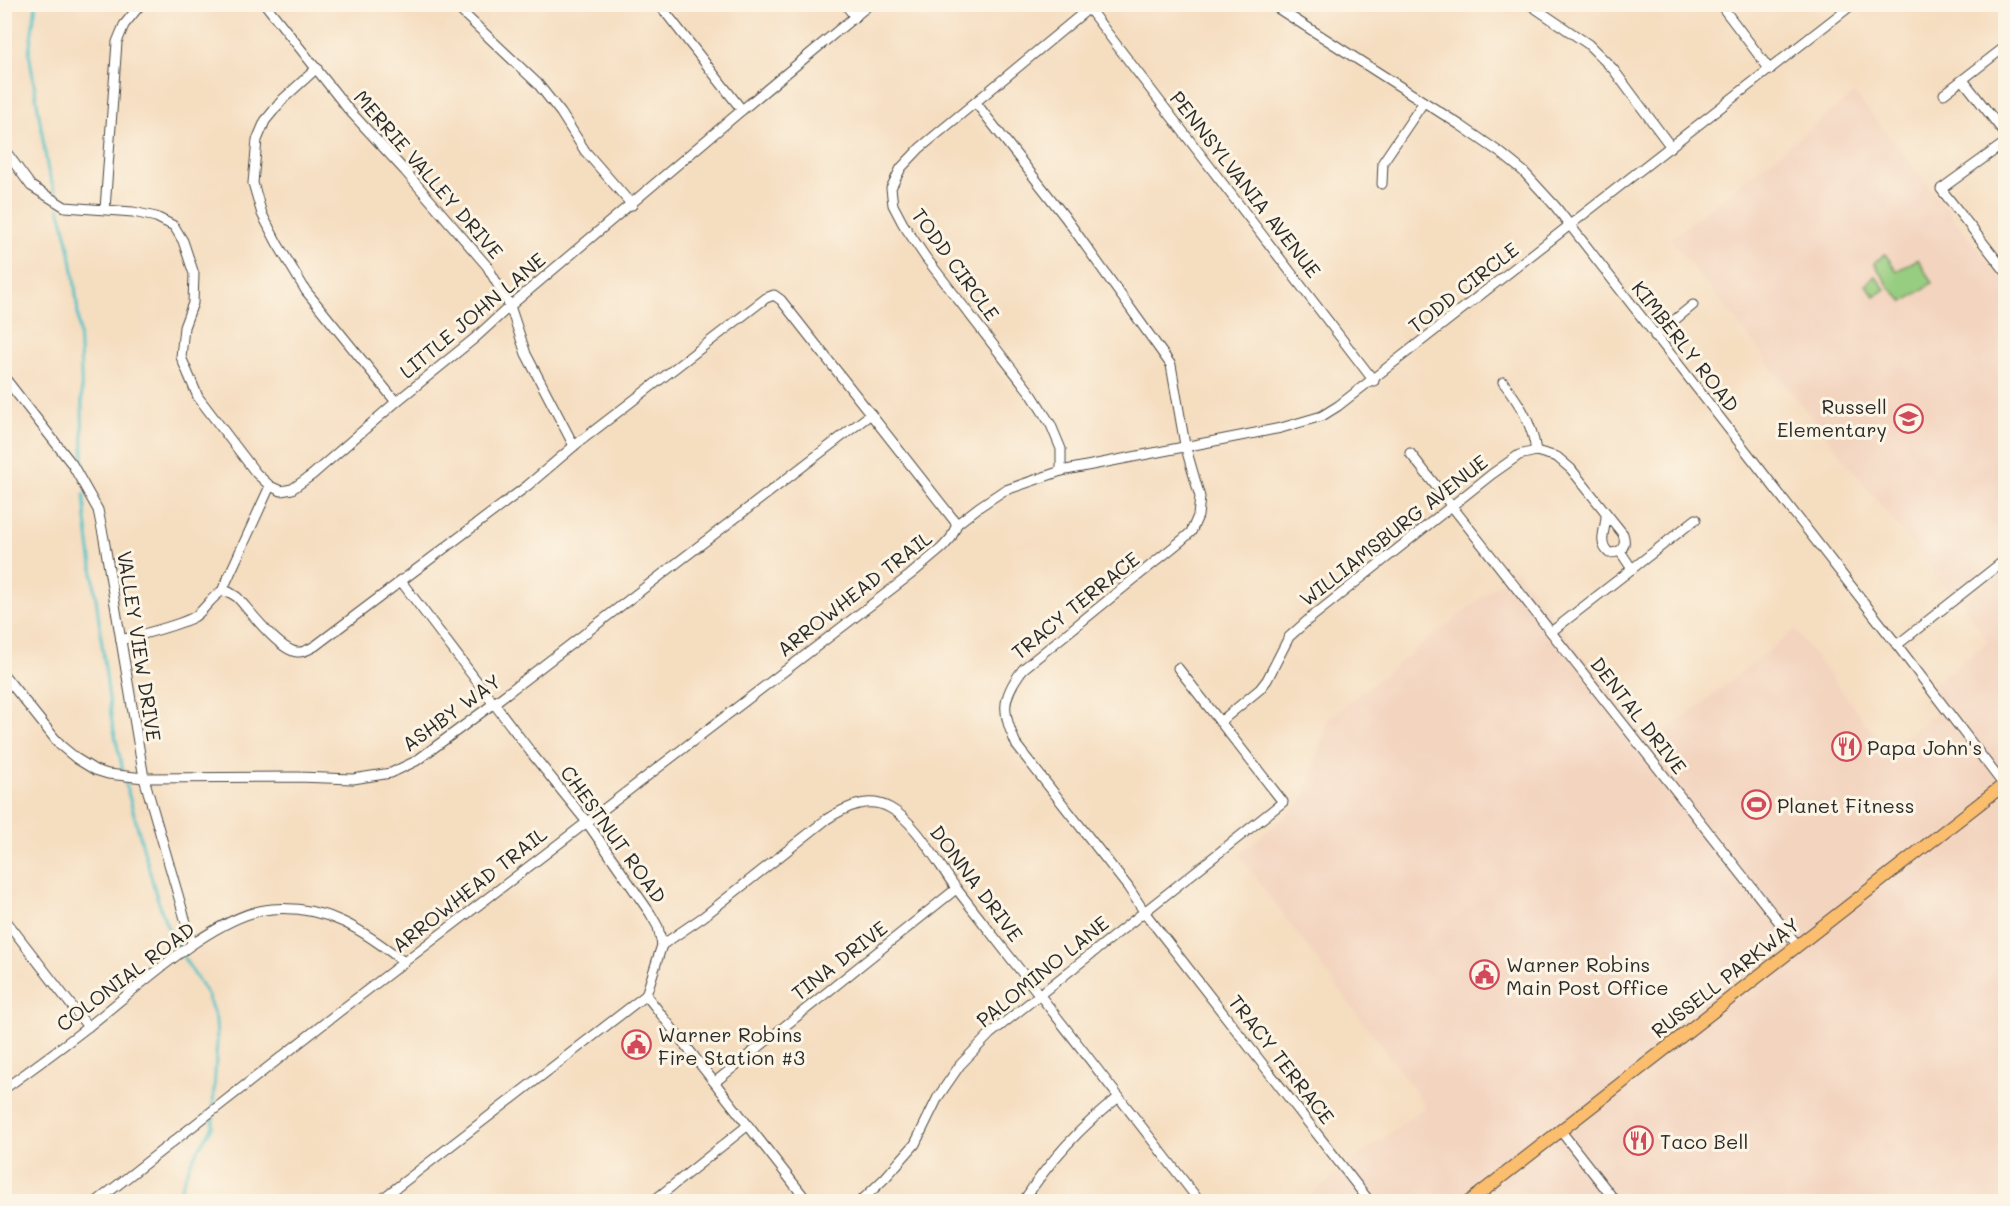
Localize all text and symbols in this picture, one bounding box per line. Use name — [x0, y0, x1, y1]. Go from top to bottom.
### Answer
street label: MERRIE VALLEY DRIVE — [349, 84, 509, 264]
street label: PENNSYLVANIA AVENUE — [1165, 85, 1327, 283]
street label: TODD CIRCLE — [906, 203, 1006, 325]
street label: TODD CIRCLE — [1403, 236, 1523, 338]
street label: LITTLE JOHN LANE — [394, 246, 550, 384]
street label: KIMBERLY ROAD — [1627, 275, 1745, 417]
place label: Russell Elementary — [1777, 393, 1887, 442]
school or university icon: Russell Elementary — [1892, 402, 1924, 434]
street label: WILLIAMSBURG AVENUE — [1294, 448, 1492, 612]
street label: ARROWHEAD TRAIL — [771, 524, 937, 662]
street label: TRACY TERRACE — [1006, 545, 1144, 665]
street label: VALLEY VIEW DRIVE — [112, 549, 168, 743]
street label: DENTAL DRIVE — [1585, 651, 1693, 779]
street label: ASHBY WAY — [397, 667, 505, 757]
restaurant icon: Papa John's — [1830, 731, 1862, 763]
place label: Papa John's — [1867, 734, 1982, 760]
street label: CHESTNUT ROAD — [555, 760, 673, 908]
sports icon: Planet Fitness — [1740, 789, 1772, 821]
place label: Planet Fitness — [1777, 792, 1914, 818]
street label: ARROWHEAD TRAIL — [386, 820, 552, 958]
street label: DONNA DRIVE — [925, 820, 1029, 946]
street label: PALOMINO LANE — [970, 910, 1114, 1032]
street label: RUSSELL PARKWAY — [1645, 911, 1805, 1043]
street label: TINA DRIVE — [786, 914, 892, 1006]
street label: COLONIAL ROAD — [50, 915, 200, 1037]
place label: Warner Robins Main Post Office — [1506, 951, 1669, 1000]
public building icon: Warner Robins Main Post Office — [1469, 959, 1501, 991]
street label: TRACY TERRACE — [1223, 989, 1341, 1129]
place label: Warner Robins Fire Station #3 — [658, 1021, 805, 1070]
public building icon: Warner Robins Fire Station #3 — [621, 1029, 653, 1061]
restaurant icon: Taco Bell — [1623, 1125, 1655, 1157]
place label: Taco Bell — [1660, 1128, 1748, 1154]

